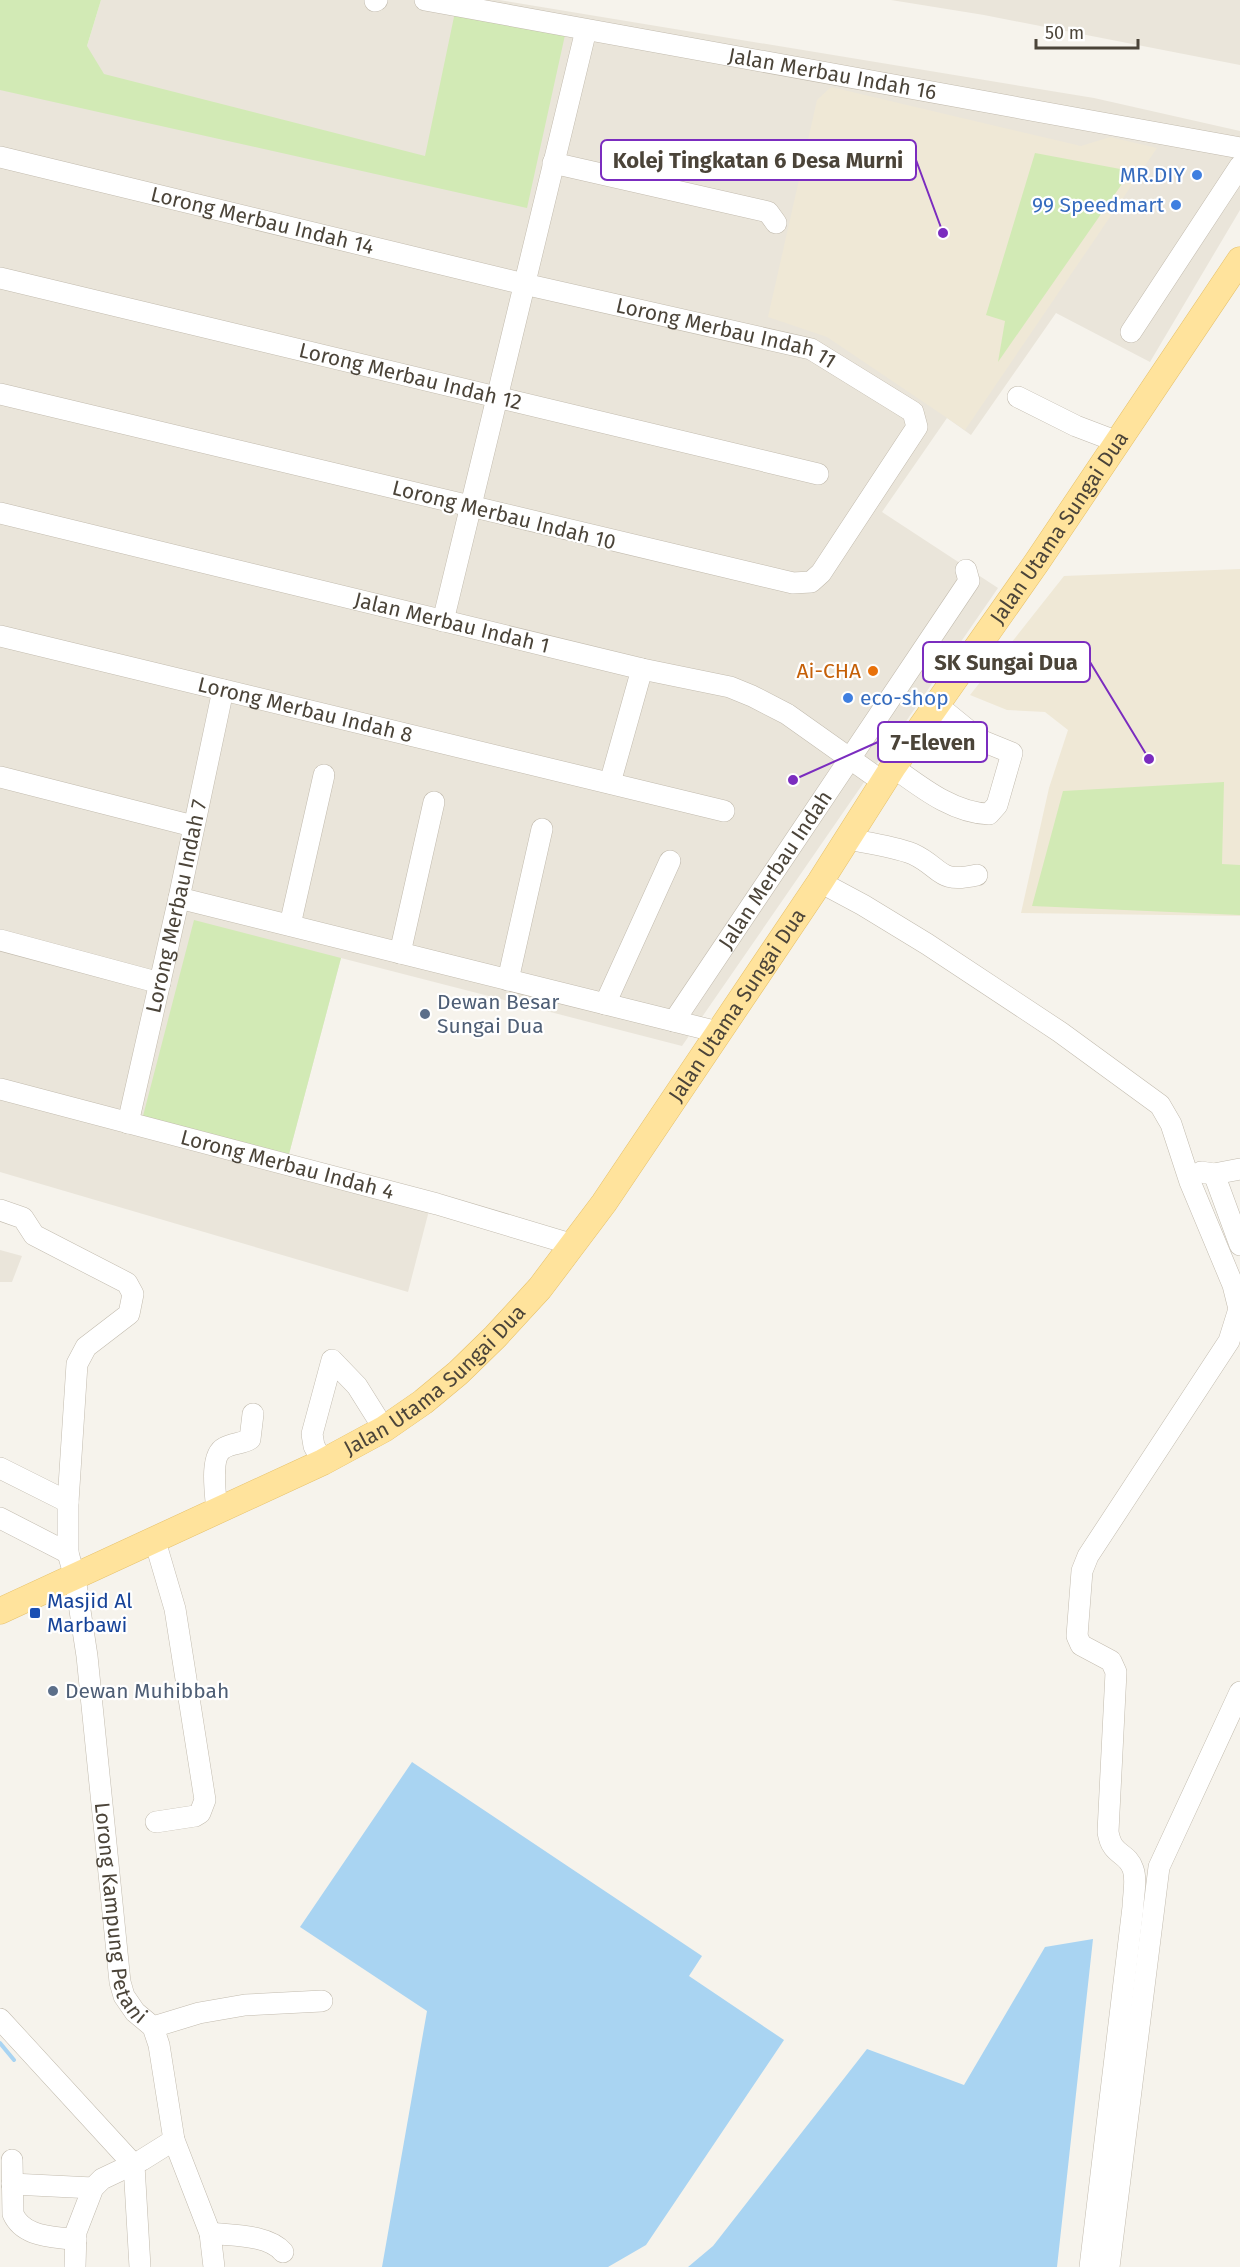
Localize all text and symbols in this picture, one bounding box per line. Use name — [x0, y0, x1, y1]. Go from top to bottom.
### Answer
scale bar — [1036, 12, 1138, 50]
text: 50 m — [1045, 22, 1084, 44]
street label: Jalan Merbau Indah 16 — [726, 42, 939, 106]
callout: Kolej Tingkatan 6 Desa Murni — [601, 140, 916, 180]
text: Kolej Tingkatan 6 Desa Murni — [613, 147, 903, 174]
place label: MR.DIY — [1120, 162, 1185, 188]
marker: MR.DIY — [1190, 168, 1204, 182]
street label: Lorong Merbau Indah 14 — [148, 181, 377, 260]
place label: 99 Speedmart — [1032, 192, 1164, 218]
marker: 99 Speedmart — [1169, 198, 1183, 212]
street label: Lorong Merbau Indah 11 — [613, 292, 841, 374]
street label: Lorong Merbau Indah 12 — [296, 337, 524, 416]
street label: Jalan Utama Sungai Dua — [984, 426, 1134, 629]
street label: Lorong Merbau Indah 10 — [390, 475, 618, 555]
street label: Jalan Merbau Indah 1 — [352, 587, 552, 659]
callout: SK Sungai Dua — [923, 642, 1090, 682]
text: SK Sungai Dua — [934, 649, 1078, 676]
place label: Ai-CHA — [797, 658, 861, 684]
marker: Ai-CHA — [866, 664, 880, 678]
street label: Lorong Merbau Indah 8 — [195, 671, 415, 748]
place label: eco-shop — [860, 685, 949, 711]
marker: eco-shop — [841, 691, 855, 705]
callout: 7-Eleven — [878, 722, 987, 762]
text: 7-Eleven — [891, 729, 975, 756]
street label: Jalan Merbau Indah — [713, 786, 838, 954]
street label: Lorong Merbau Indah 7 — [140, 797, 212, 1016]
street label: Jalan Utama Sungai Dua — [663, 903, 811, 1107]
place label: Dewan Besar Sungai Dua — [437, 989, 559, 1039]
marker: Dewan Besar Sungai Dua — [418, 1007, 432, 1021]
street label: Lorong Merbau Indah 4 — [178, 1124, 397, 1205]
street label: Jalan Utama Sungai Dua — [339, 1299, 531, 1461]
place label: Masjid Al Marbawi — [47, 1588, 132, 1638]
marker: Masjid Al Marbawi — [28, 1606, 42, 1620]
place label: Dewan Muhibbah — [65, 1678, 229, 1704]
marker: Dewan Muhibbah — [46, 1684, 60, 1698]
street label: Lorong Kampung Petani — [89, 1801, 152, 2029]

